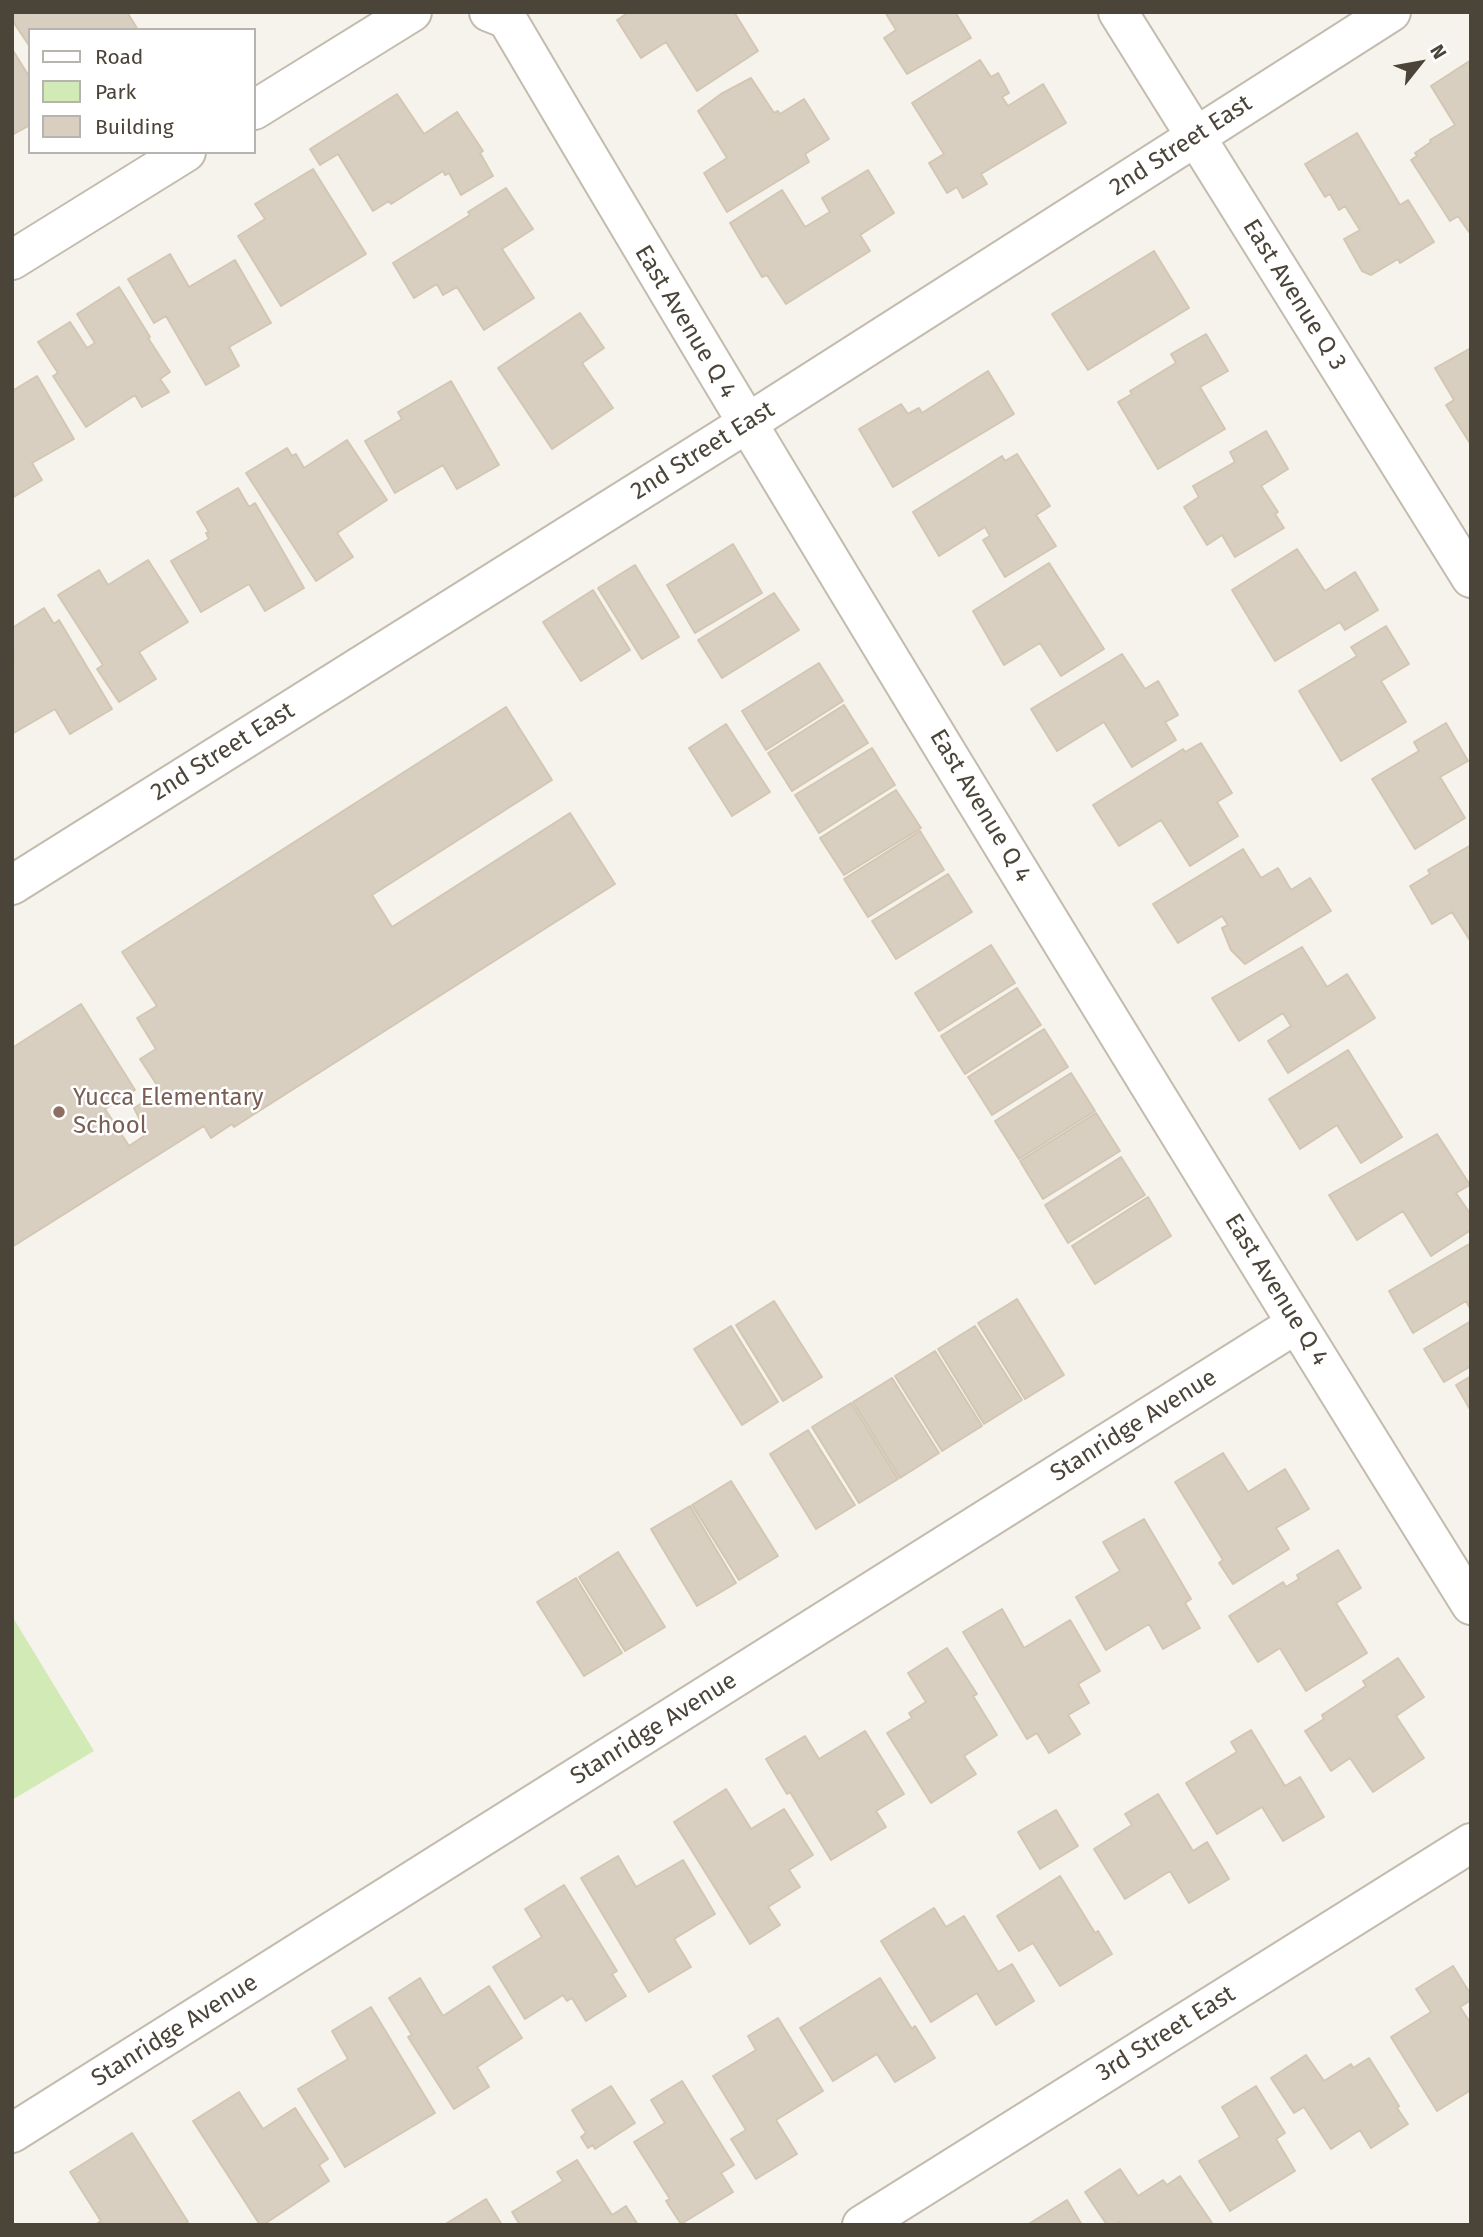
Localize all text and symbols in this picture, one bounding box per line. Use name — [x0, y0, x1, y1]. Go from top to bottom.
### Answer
legend — [28, 28, 256, 154]
north arrow — [1385, 28, 1455, 98]
text: N — [1425, 41, 1452, 63]
text: Road — [95, 44, 143, 70]
text: Park — [95, 79, 136, 105]
street label: 2nd Street East — [1105, 89, 1257, 203]
text: Building — [95, 114, 174, 140]
street label: East Avenue Q 3 — [1236, 214, 1352, 376]
street label: East Avenue Q 4 — [628, 240, 742, 404]
street label: 2nd Street East — [626, 396, 780, 506]
street label: 2nd Street East — [146, 697, 300, 807]
street label: East Avenue Q 4 — [923, 724, 1037, 888]
place label: Yucca Elementary School — [73, 1084, 264, 1140]
marker: Yucca Elementary School — [51, 1104, 67, 1120]
street label: East Avenue Q 4 — [1218, 1209, 1334, 1371]
street label: Stanridge Avenue — [1046, 1363, 1222, 1489]
street label: Stanridge Avenue — [566, 1666, 742, 1792]
street label: Stanridge Avenue — [87, 1968, 263, 2094]
street label: 3rd Street East — [1091, 1980, 1241, 2088]

